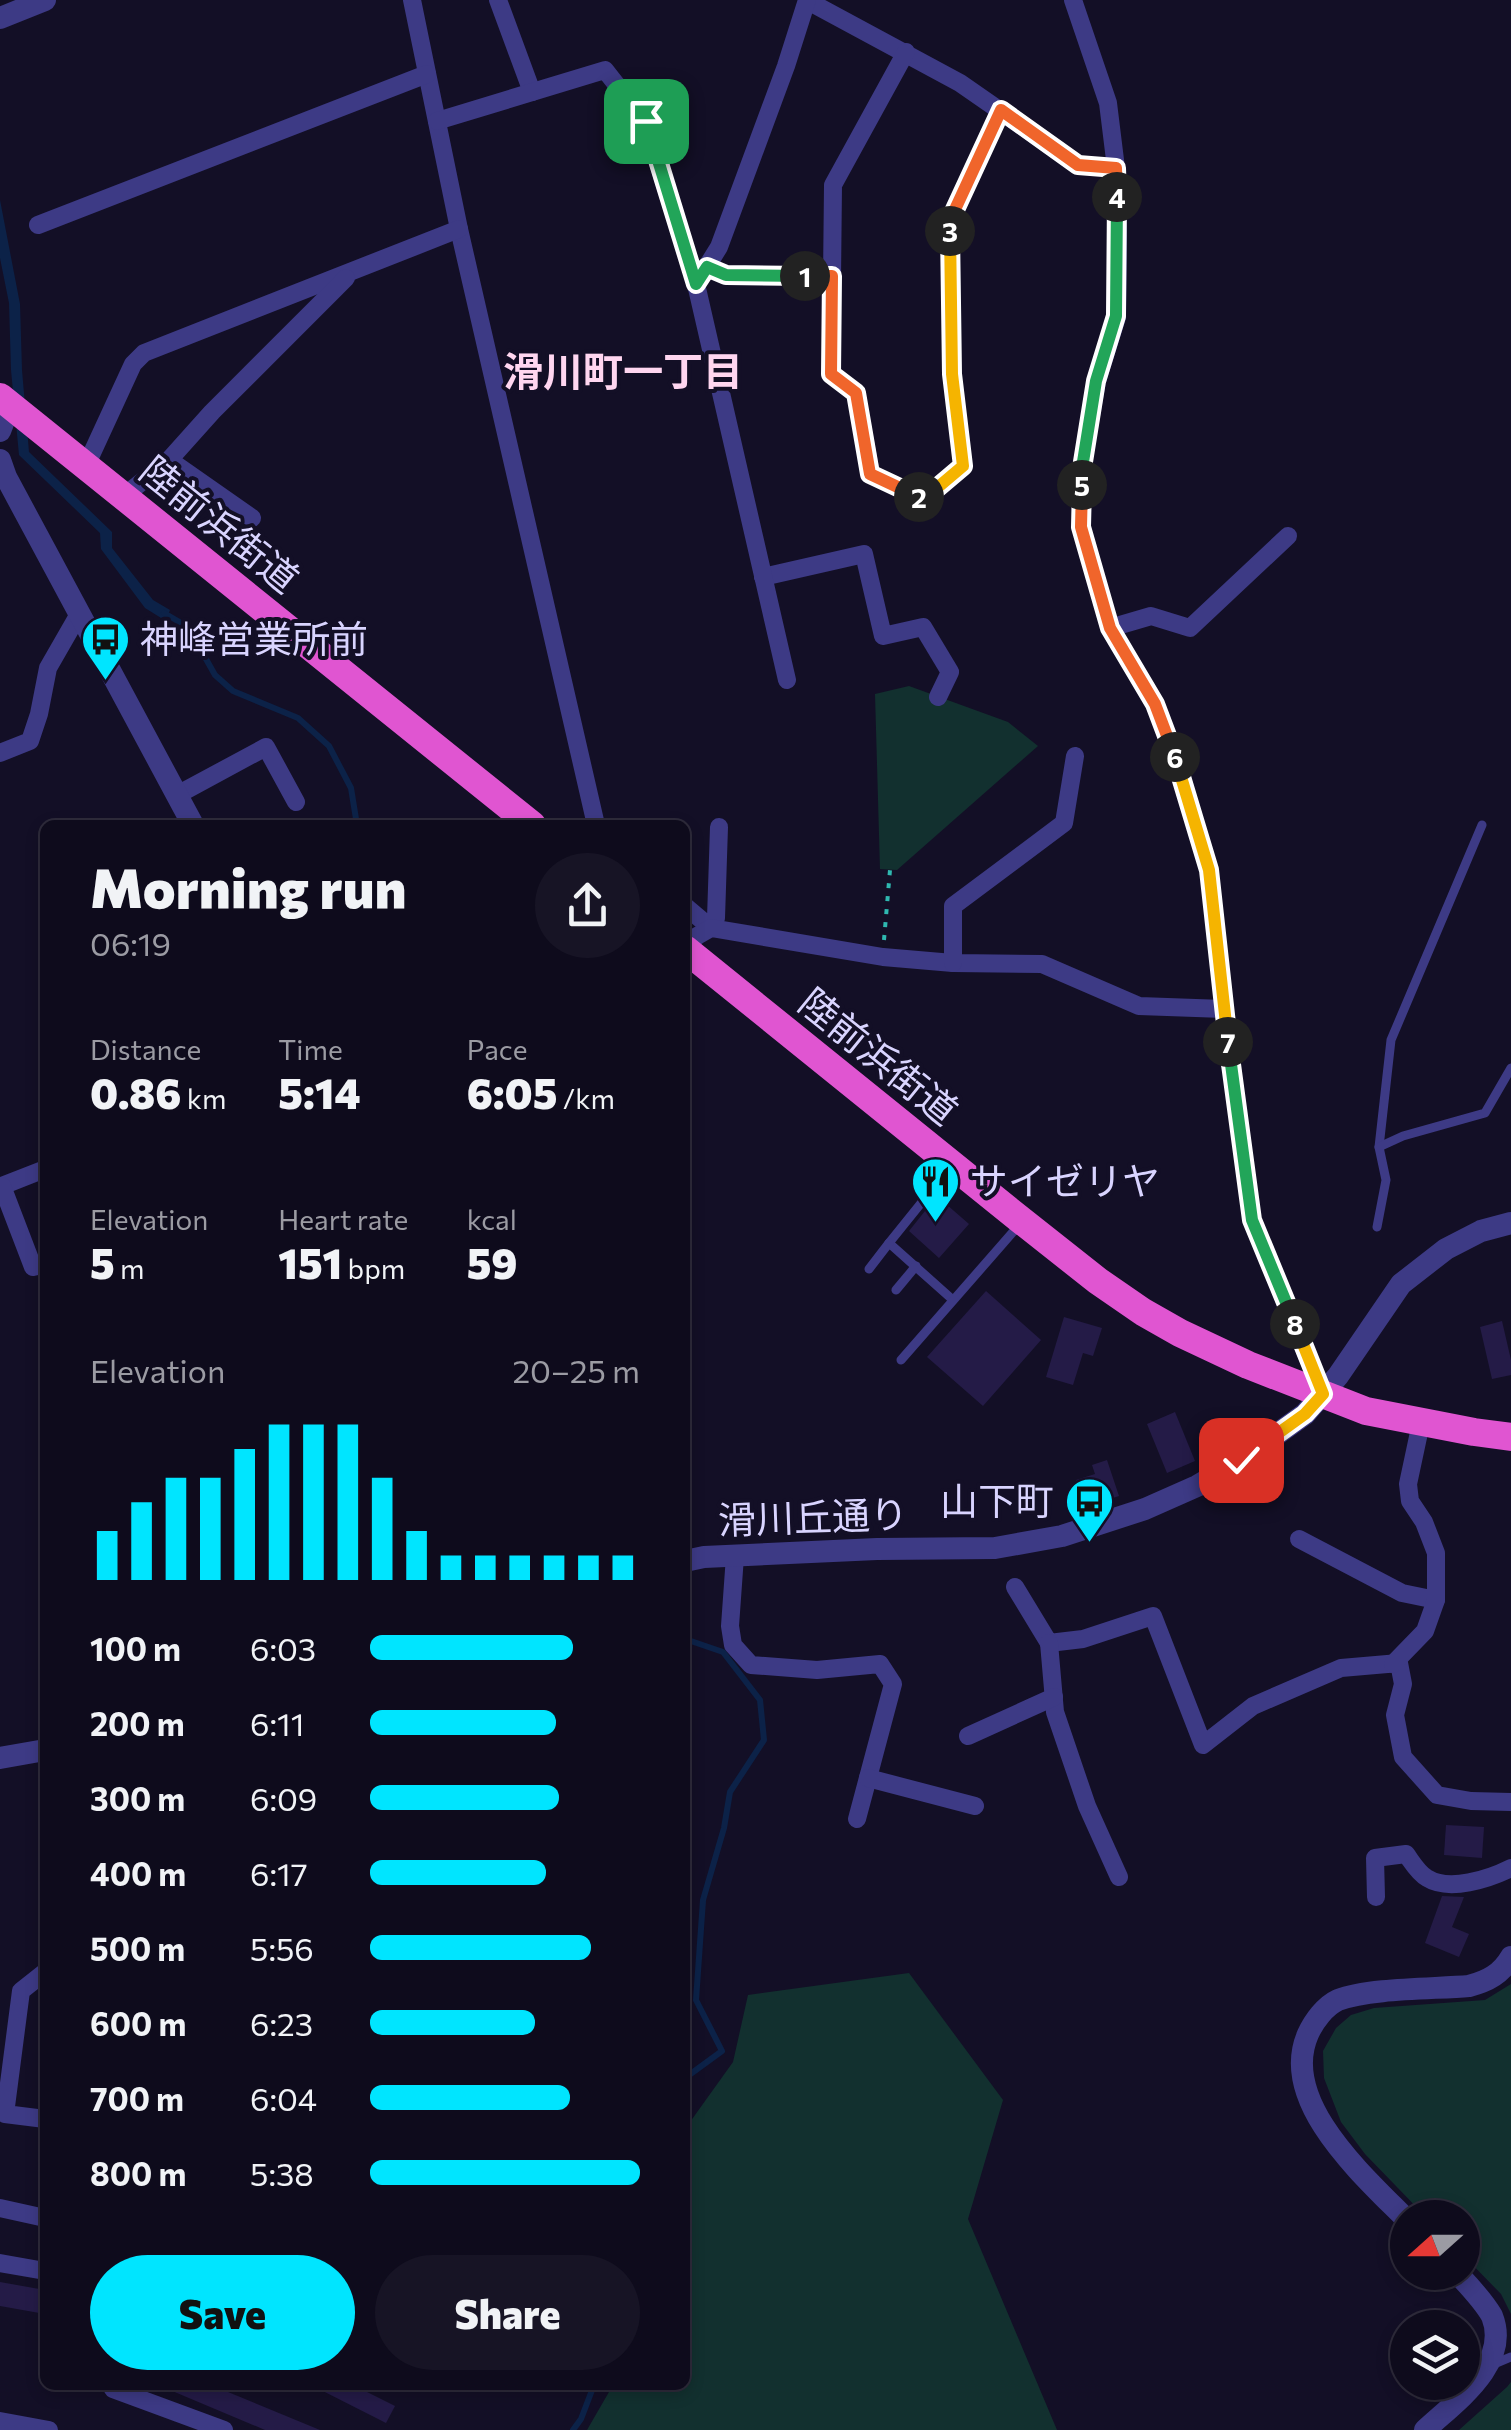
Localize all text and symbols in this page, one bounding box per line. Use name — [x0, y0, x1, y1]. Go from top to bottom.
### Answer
pin — [604, 79, 689, 164]
icon: arrive — [619, 94, 674, 149]
pin: 4 — [1092, 172, 1142, 222]
text: 4 — [1108, 180, 1126, 214]
pin: 3 — [925, 206, 975, 256]
text: 3 — [942, 214, 958, 248]
pin: 1 — [780, 251, 830, 301]
text: 1 — [799, 259, 811, 293]
district label: 滑川町一丁目 — [503, 345, 743, 394]
street label: 陸前浜街道 — [132, 445, 309, 601]
pin: 5 — [1057, 460, 1107, 510]
text: 5 — [1074, 468, 1090, 502]
pin: 2 — [894, 472, 944, 522]
text: 2 — [911, 480, 927, 514]
bus stop icon: 神峰営業所前 — [79, 614, 131, 682]
place label: 神峰営業所前 — [140, 614, 368, 661]
pin: 6 — [1150, 732, 1200, 782]
text: 6 — [1166, 740, 1184, 774]
text: Morning run — [90, 852, 406, 919]
button: share — [535, 853, 640, 958]
text: 06:19 — [90, 923, 171, 963]
street label: 陸前浜街道 — [791, 977, 968, 1133]
pin: 7 — [1203, 1017, 1253, 1067]
text: 7 — [1220, 1025, 1236, 1059]
text: Distance — [90, 1032, 201, 1066]
text: Time — [278, 1032, 343, 1066]
text: Pace — [467, 1032, 528, 1066]
text: 0.86 — [90, 1066, 181, 1118]
text: 5:14 — [278, 1066, 360, 1118]
text: 6:05 — [467, 1066, 557, 1118]
text: km — [181, 1081, 226, 1115]
text: /km — [557, 1081, 615, 1115]
restaurant icon: サイゼリヤ — [909, 1156, 961, 1224]
place label: サイゼリヤ — [970, 1156, 1160, 1203]
text: Elevation — [90, 1202, 208, 1236]
text: Heart rate — [278, 1202, 408, 1236]
text: kcal — [467, 1202, 517, 1236]
text: 5 — [90, 1236, 115, 1288]
text: 151 — [278, 1236, 342, 1288]
text: 59 — [467, 1236, 518, 1288]
text: m — [115, 1251, 145, 1285]
text: bpm — [342, 1251, 405, 1285]
pin: 8 — [1270, 1299, 1320, 1349]
text: 8 — [1286, 1307, 1304, 1341]
text: Elevation — [90, 1350, 225, 1390]
text: 20–25 m — [512, 1350, 640, 1390]
pin — [1199, 1418, 1284, 1503]
icon: check — [1214, 1433, 1269, 1488]
place label: 山下町 — [940, 1476, 1054, 1523]
bus stop icon: 山下町 — [1063, 1476, 1115, 1544]
street label: 滑川丘通り — [717, 1489, 909, 1542]
text: 100 m — [90, 1628, 181, 1668]
text: 6:03 — [250, 1628, 316, 1668]
text: 200 m — [90, 1703, 185, 1743]
text: 6:11 — [250, 1703, 304, 1743]
text: 300 m — [90, 1778, 185, 1818]
text: 6:09 — [250, 1778, 317, 1818]
text: 400 m — [90, 1853, 186, 1893]
text: 6:17 — [250, 1853, 308, 1893]
text: 500 m — [90, 1928, 185, 1968]
text: 5:56 — [250, 1928, 314, 1968]
text: 600 m — [90, 2003, 186, 2043]
text: 6:23 — [250, 2003, 313, 2043]
text: 700 m — [90, 2078, 184, 2118]
text: 6:04 — [250, 2078, 317, 2118]
text: 800 m — [90, 2153, 186, 2193]
text: 5:38 — [250, 2153, 314, 2193]
north arrow — [1390, 2200, 1480, 2290]
map controls — [1390, 2200, 1480, 2400]
button: Save — [90, 2255, 355, 2370]
button: Share — [375, 2255, 640, 2370]
button: layers — [1390, 2310, 1480, 2400]

